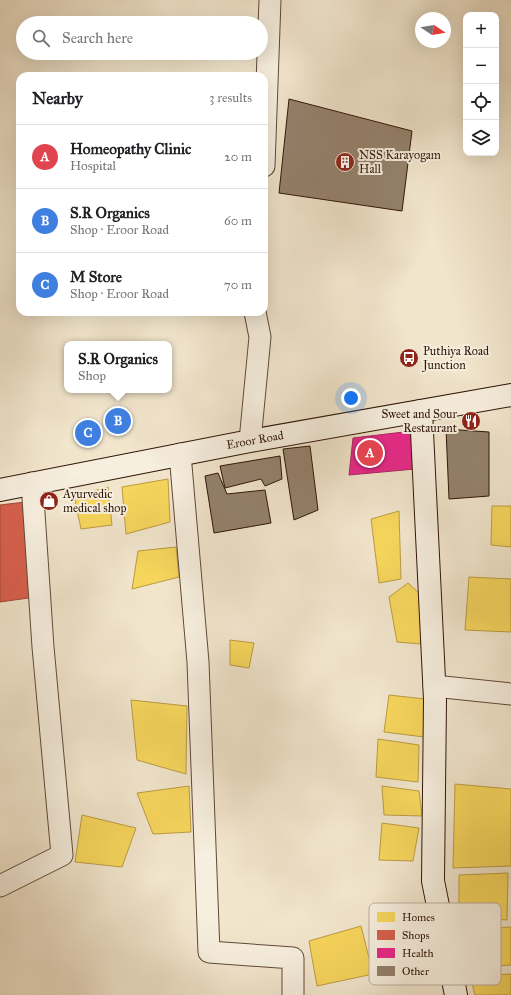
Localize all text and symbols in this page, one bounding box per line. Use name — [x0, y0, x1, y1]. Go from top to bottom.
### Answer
north arrow — [415, 12, 451, 48]
map controls — [463, 12, 499, 156]
button: + — [463, 12, 499, 48]
search box — [16, 16, 268, 60]
icon: search — [30, 27, 52, 49]
text: Search here — [62, 29, 133, 47]
button: − — [463, 48, 499, 84]
button: locate — [463, 84, 499, 120]
text: Nearby — [32, 88, 83, 109]
text: 3 results — [209, 90, 252, 106]
button: layers — [463, 120, 499, 156]
text: Homeopathy Clinic — [70, 140, 191, 158]
place label: NSS Karayogam Hall — [359, 148, 441, 176]
text: A — [41, 149, 49, 165]
text: 20 m — [224, 149, 252, 165]
building icon: NSS Karayogam Hall — [334, 151, 356, 173]
text: Hospital — [70, 158, 116, 174]
text: S.R Organics — [70, 204, 150, 222]
text: B — [41, 213, 49, 229]
text: 60 m — [224, 213, 252, 229]
text: Shop · Eroor Road — [70, 222, 169, 238]
text: M Store — [70, 268, 122, 286]
text: C — [41, 277, 49, 293]
text: 70 m — [224, 277, 252, 293]
text: Shop · Eroor Road — [70, 286, 169, 302]
popup — [64, 341, 172, 393]
place label: Puthiya Road Junction — [421, 344, 489, 373]
bus stop icon: Puthiya Road Junction — [398, 347, 420, 369]
text: S.R Organics — [78, 350, 158, 368]
text: Shop — [78, 368, 106, 384]
your location — [341, 388, 361, 408]
pin: B — [105, 406, 131, 436]
place label: Sweet and Sour Restaurant — [381, 407, 458, 435]
restaurant icon: Sweet and Sour Restaurant — [460, 410, 482, 432]
pin: C — [75, 418, 101, 448]
street label: Eroor Road — [225, 428, 285, 452]
pin: A — [357, 438, 383, 468]
place label: Ayurvedic medical shop — [62, 487, 126, 515]
shop icon: Ayurvedic medical shop — [38, 490, 60, 512]
legend — [369, 903, 501, 985]
text: Homes — [402, 911, 435, 924]
text: Shops — [402, 929, 430, 942]
text: Health — [402, 947, 434, 960]
text: Other — [402, 965, 430, 978]

